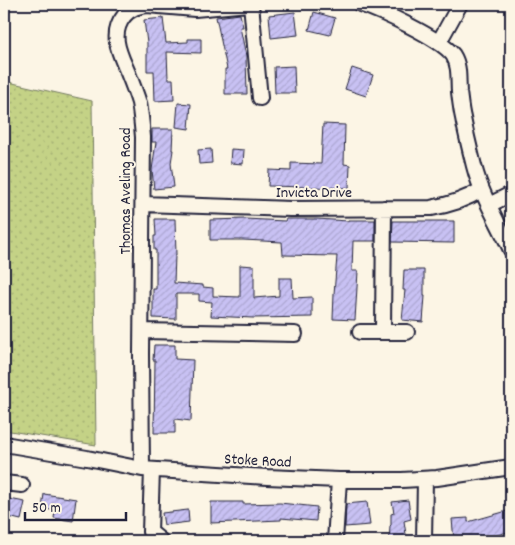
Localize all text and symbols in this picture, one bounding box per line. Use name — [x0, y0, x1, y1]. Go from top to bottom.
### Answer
street label: Thomas Aveling Road — [115, 128, 138, 254]
street label: Invicta Drive — [276, 182, 352, 205]
street label: Stoke Road — [224, 448, 292, 475]
scale bar — [25, 490, 126, 522]
text: 50 m — [32, 498, 61, 520]

